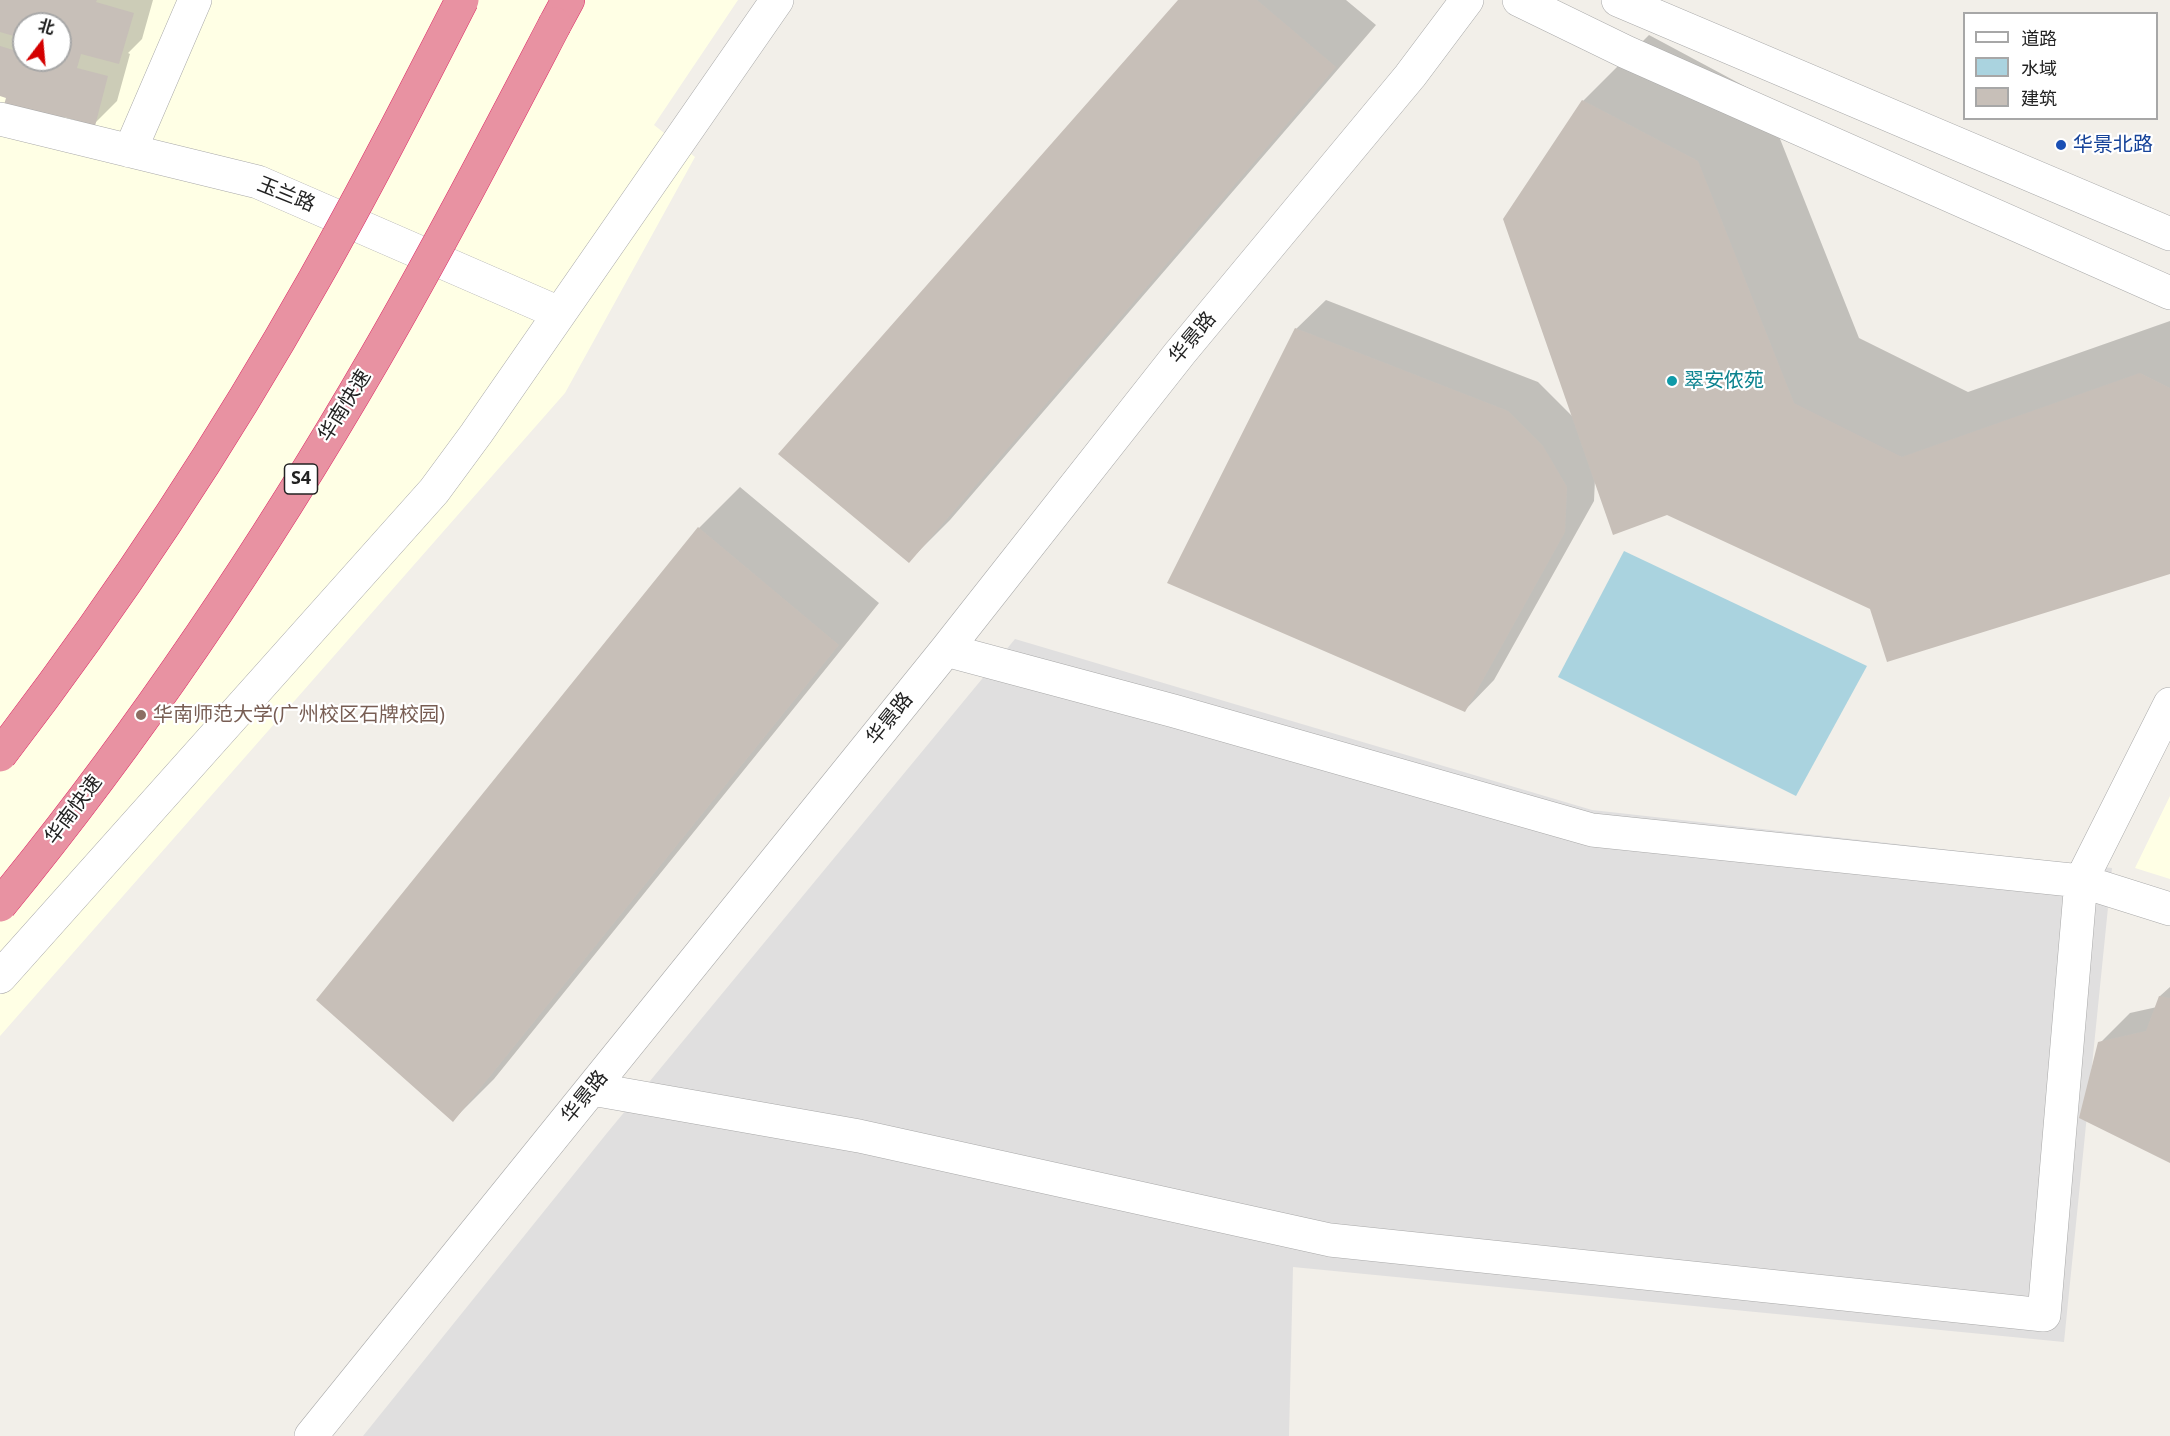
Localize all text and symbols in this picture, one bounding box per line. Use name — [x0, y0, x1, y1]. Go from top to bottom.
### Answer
north arrow — [12, 12, 72, 72]
legend — [1963, 12, 2158, 120]
text: 北 — [36, 14, 57, 39]
text: 道路 — [2021, 26, 2057, 50]
text: 水域 — [2021, 56, 2057, 80]
text: 建筑 — [2021, 86, 2057, 110]
place label: 华景北路 — [2073, 133, 2153, 157]
marker: 华景北路 — [2054, 138, 2068, 152]
street label: 玉兰路 — [254, 173, 318, 217]
street label: 华景路 — [1165, 307, 1221, 369]
street label: 华南快速 — [314, 366, 376, 446]
place label: 翠安侬苑 — [1684, 369, 1764, 393]
marker: 翠安侬苑 — [1665, 374, 1679, 388]
road number: S4 — [284, 464, 318, 494]
street label: 华景路 — [862, 688, 918, 750]
place label: 华南师范大学(广州校区石牌校园) — [153, 703, 445, 727]
marker: 华南师范大学(广州校区石牌校园) — [134, 708, 148, 722]
street label: 华南快速 — [40, 771, 108, 849]
street label: 华景路 — [557, 1066, 613, 1128]

